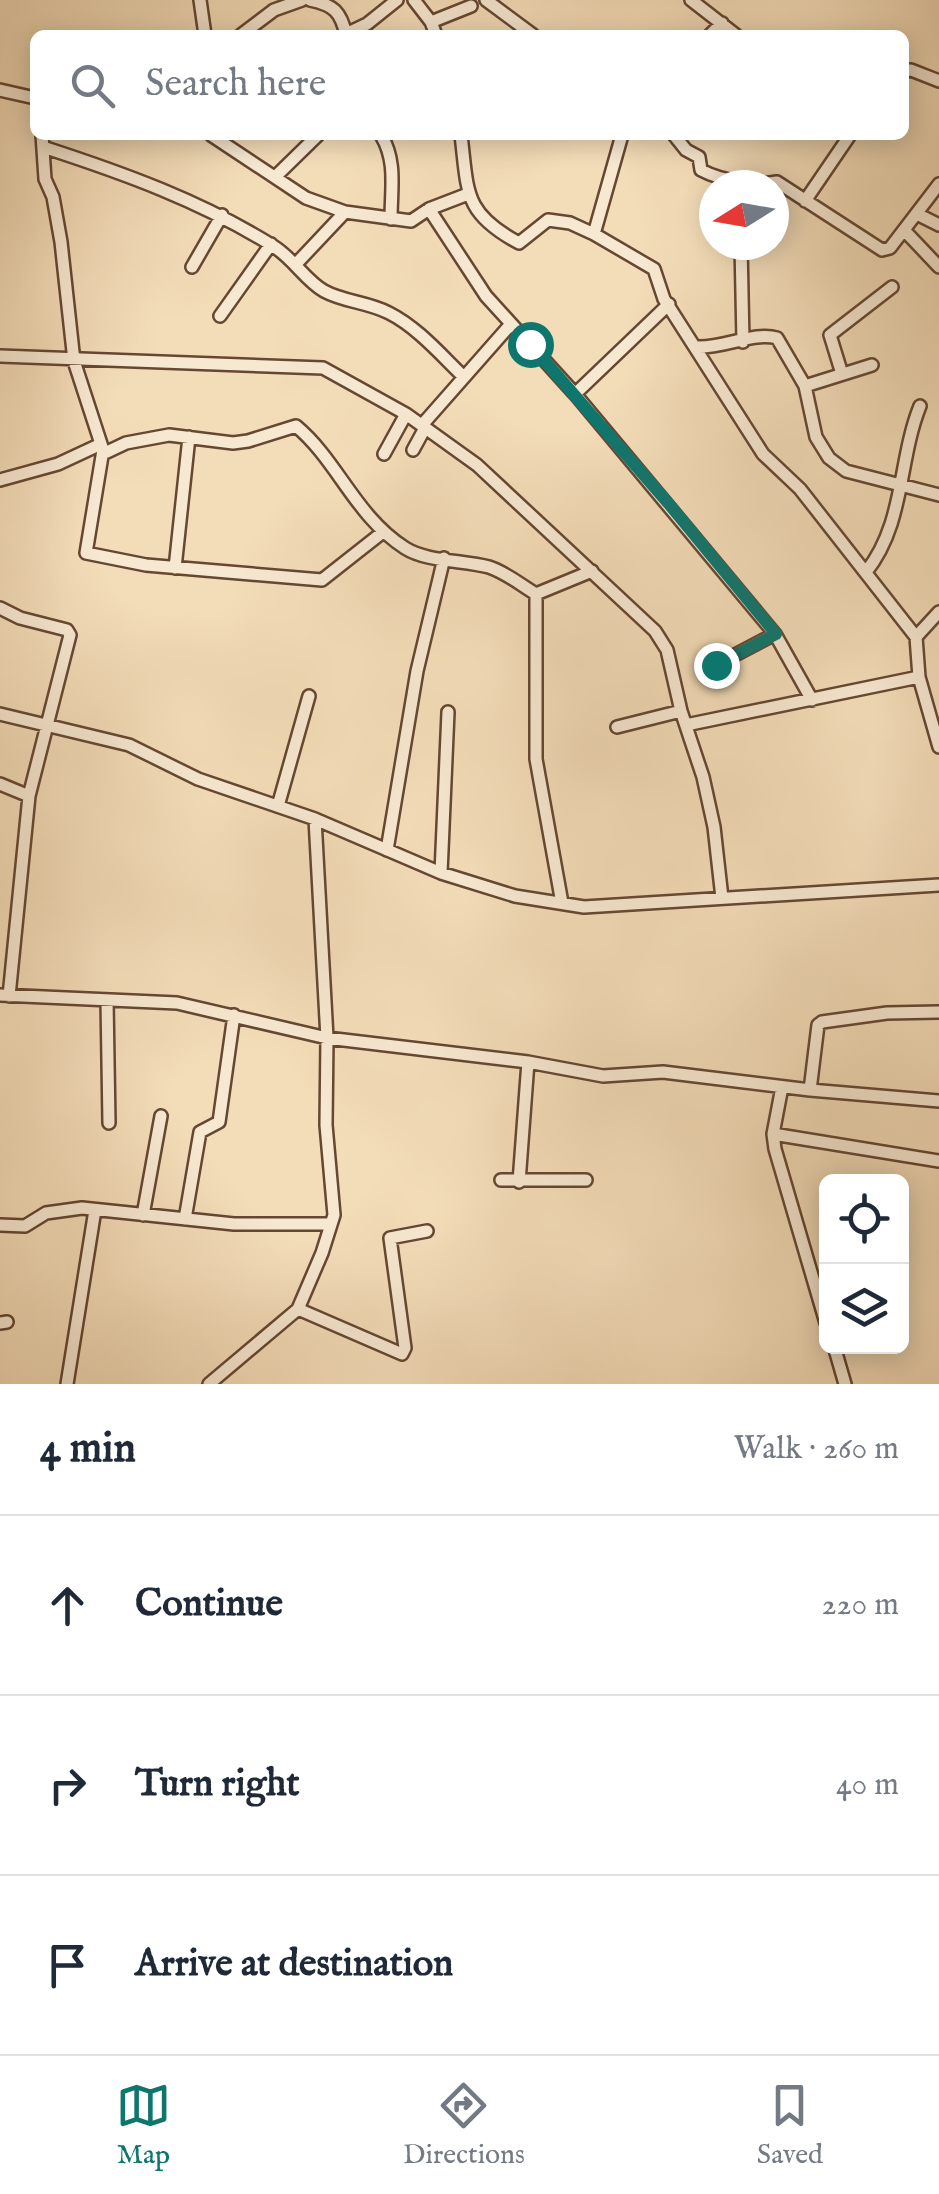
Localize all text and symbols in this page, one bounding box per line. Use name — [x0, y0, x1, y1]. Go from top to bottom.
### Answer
search box — [30, 30, 909, 140]
icon: search — [65, 58, 120, 113]
text: Search here — [145, 61, 326, 109]
north arrow — [699, 170, 789, 260]
route start — [508, 322, 554, 368]
route end — [694, 643, 740, 689]
map controls — [819, 1174, 909, 1354]
button: locate — [819, 1174, 909, 1264]
button: layers — [819, 1264, 909, 1354]
text: 4 min — [40, 1423, 136, 1476]
text: Walk · 260 m — [734, 1429, 899, 1470]
icon: ahead — [40, 1578, 95, 1633]
text: Continue — [135, 1581, 283, 1629]
text: 220 m — [822, 1585, 899, 1626]
icon: right — [40, 1758, 95, 1813]
text: Turn right — [135, 1761, 299, 1809]
text: 40 m — [836, 1765, 899, 1806]
icon: arrive — [40, 1938, 95, 1993]
text: Arrive at destination — [135, 1941, 453, 1989]
tab: Map — [116, 2078, 171, 2173]
tab: Directions — [403, 2078, 525, 2173]
tab: Saved — [757, 2078, 823, 2173]

